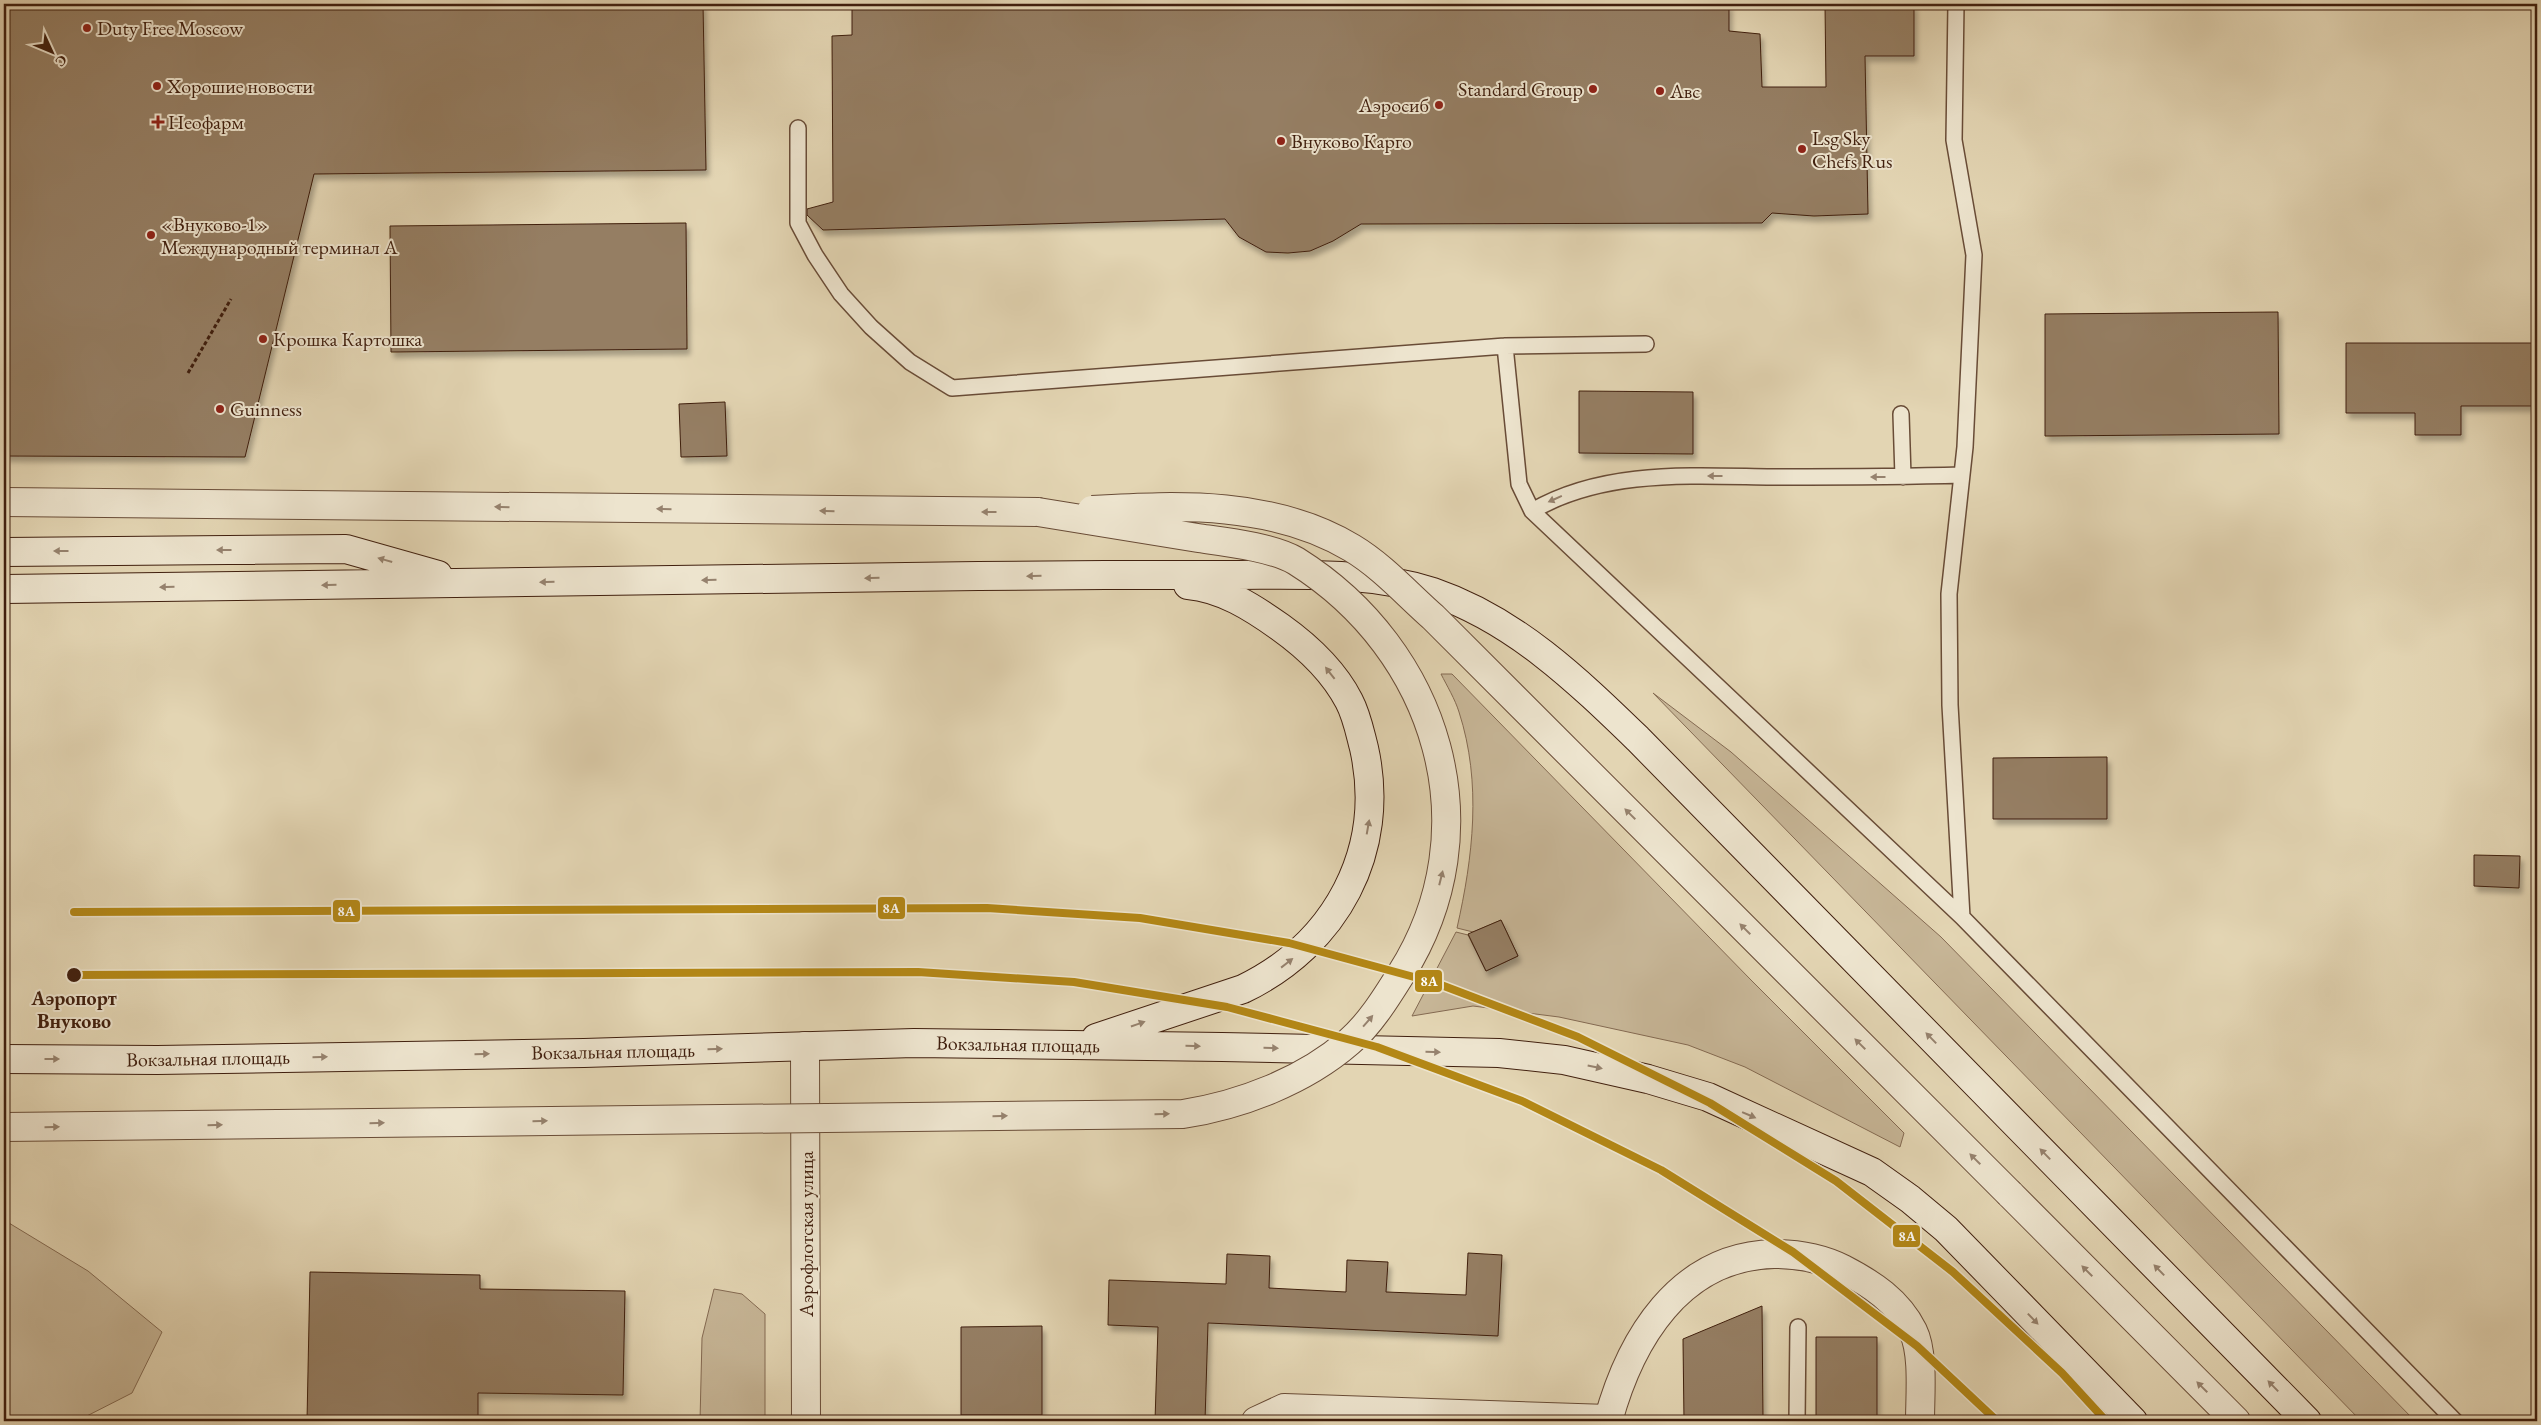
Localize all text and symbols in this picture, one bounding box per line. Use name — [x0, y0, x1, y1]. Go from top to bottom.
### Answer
place label: Duty Free Moscow — [97, 15, 243, 41]
marker: Duty Free Moscow — [81, 22, 93, 34]
north arrow — [28, 28, 78, 78]
text: С — [51, 51, 71, 71]
place label: Хорошие новости — [166, 73, 314, 99]
place label: Standard Group — [1458, 76, 1583, 102]
place label: Авс — [1669, 78, 1700, 104]
marker: Хорошие новости — [151, 80, 163, 92]
marker: Standard Group — [1587, 83, 1599, 95]
marker: Авс — [1654, 85, 1666, 97]
place label: Аэросиб — [1358, 92, 1429, 118]
marker: Аэросиб — [1433, 99, 1445, 111]
place label: Неофарм — [168, 109, 244, 135]
marker: Неофарм — [152, 116, 164, 128]
place label: Lsg Sky Chefs Rus — [1812, 125, 1892, 174]
place label: Внуково Карго — [1291, 128, 1412, 154]
marker: Внуково Карго — [1275, 135, 1287, 147]
marker: Lsg Sky Chefs Rus — [1796, 143, 1808, 155]
place label: «Внуково-1» Международный терминал А — [161, 211, 398, 260]
marker: «Внуково-1» Международный терминал А — [145, 229, 157, 241]
place label: Крошка Картошка — [273, 326, 422, 352]
marker: Крошка Картошка — [257, 333, 269, 345]
place label: Guinness — [230, 396, 302, 422]
marker: Guinness — [214, 403, 226, 415]
one-way arrow — [1707, 473, 1723, 481]
one-way arrow — [1869, 473, 1885, 481]
one-way arrow — [1548, 495, 1562, 503]
one-way arrow — [493, 503, 509, 511]
one-way arrow — [656, 505, 672, 513]
one-way arrow — [818, 507, 834, 515]
one-way arrow — [981, 509, 997, 517]
one-way arrow — [216, 546, 232, 554]
one-way arrow — [53, 547, 69, 555]
one-way arrow — [377, 556, 392, 564]
one-way arrow — [1026, 572, 1042, 580]
one-way arrow — [864, 574, 880, 582]
one-way arrow — [701, 576, 717, 584]
one-way arrow — [539, 578, 555, 586]
one-way arrow — [321, 581, 337, 589]
one-way arrow — [158, 583, 174, 591]
one-way arrow — [1325, 666, 1335, 680]
one-way arrow — [1625, 809, 1637, 821]
one-way arrow — [1364, 818, 1372, 834]
one-way arrow — [1437, 870, 1445, 885]
line badge: 8А — [877, 896, 906, 920]
line badge: 8А — [332, 899, 361, 923]
text: 8А — [882, 899, 901, 917]
text: 8А — [337, 902, 356, 920]
one-way arrow — [1739, 923, 1751, 935]
one-way arrow — [1280, 957, 1293, 968]
marker: Аэропорт Внуково — [65, 966, 83, 984]
line badge: 8А — [1414, 969, 1443, 993]
text: 8А — [1420, 972, 1439, 990]
place label: Аэропорт Внуково — [30, 985, 117, 1034]
one-way arrow — [1362, 1015, 1374, 1027]
one-way arrow — [1130, 1020, 1145, 1027]
street label: Вокзальная площадь — [936, 1030, 1100, 1058]
one-way arrow — [1925, 1033, 1937, 1045]
street label: Вокзальная площадь — [531, 1037, 695, 1065]
one-way arrow — [1854, 1038, 1866, 1050]
one-way arrow — [1186, 1042, 1202, 1050]
street label: Вокзальная площадь — [126, 1044, 290, 1072]
one-way arrow — [1263, 1044, 1279, 1052]
one-way arrow — [707, 1045, 723, 1053]
one-way arrow — [1425, 1048, 1441, 1056]
one-way arrow — [475, 1050, 491, 1058]
one-way arrow — [312, 1053, 328, 1061]
one-way arrow — [45, 1055, 61, 1063]
one-way arrow — [1587, 1063, 1603, 1071]
one-way arrow — [1154, 1110, 1170, 1118]
one-way arrow — [1742, 1111, 1757, 1119]
one-way arrow — [992, 1112, 1008, 1120]
one-way arrow — [532, 1117, 548, 1125]
one-way arrow — [370, 1119, 386, 1127]
one-way arrow — [207, 1121, 223, 1129]
one-way arrow — [45, 1122, 61, 1130]
one-way arrow — [2039, 1149, 2051, 1161]
street label: Аэрофлотская улица — [793, 1151, 819, 1318]
one-way arrow — [1969, 1153, 1981, 1165]
line badge: 8А — [1892, 1224, 1921, 1248]
text: 8А — [1898, 1227, 1917, 1245]
one-way arrow — [2153, 1265, 2165, 1277]
one-way arrow — [2081, 1266, 2093, 1278]
one-way arrow — [2027, 1312, 2039, 1324]
one-way arrow — [2196, 1381, 2208, 1393]
one-way arrow — [2267, 1381, 2279, 1393]

